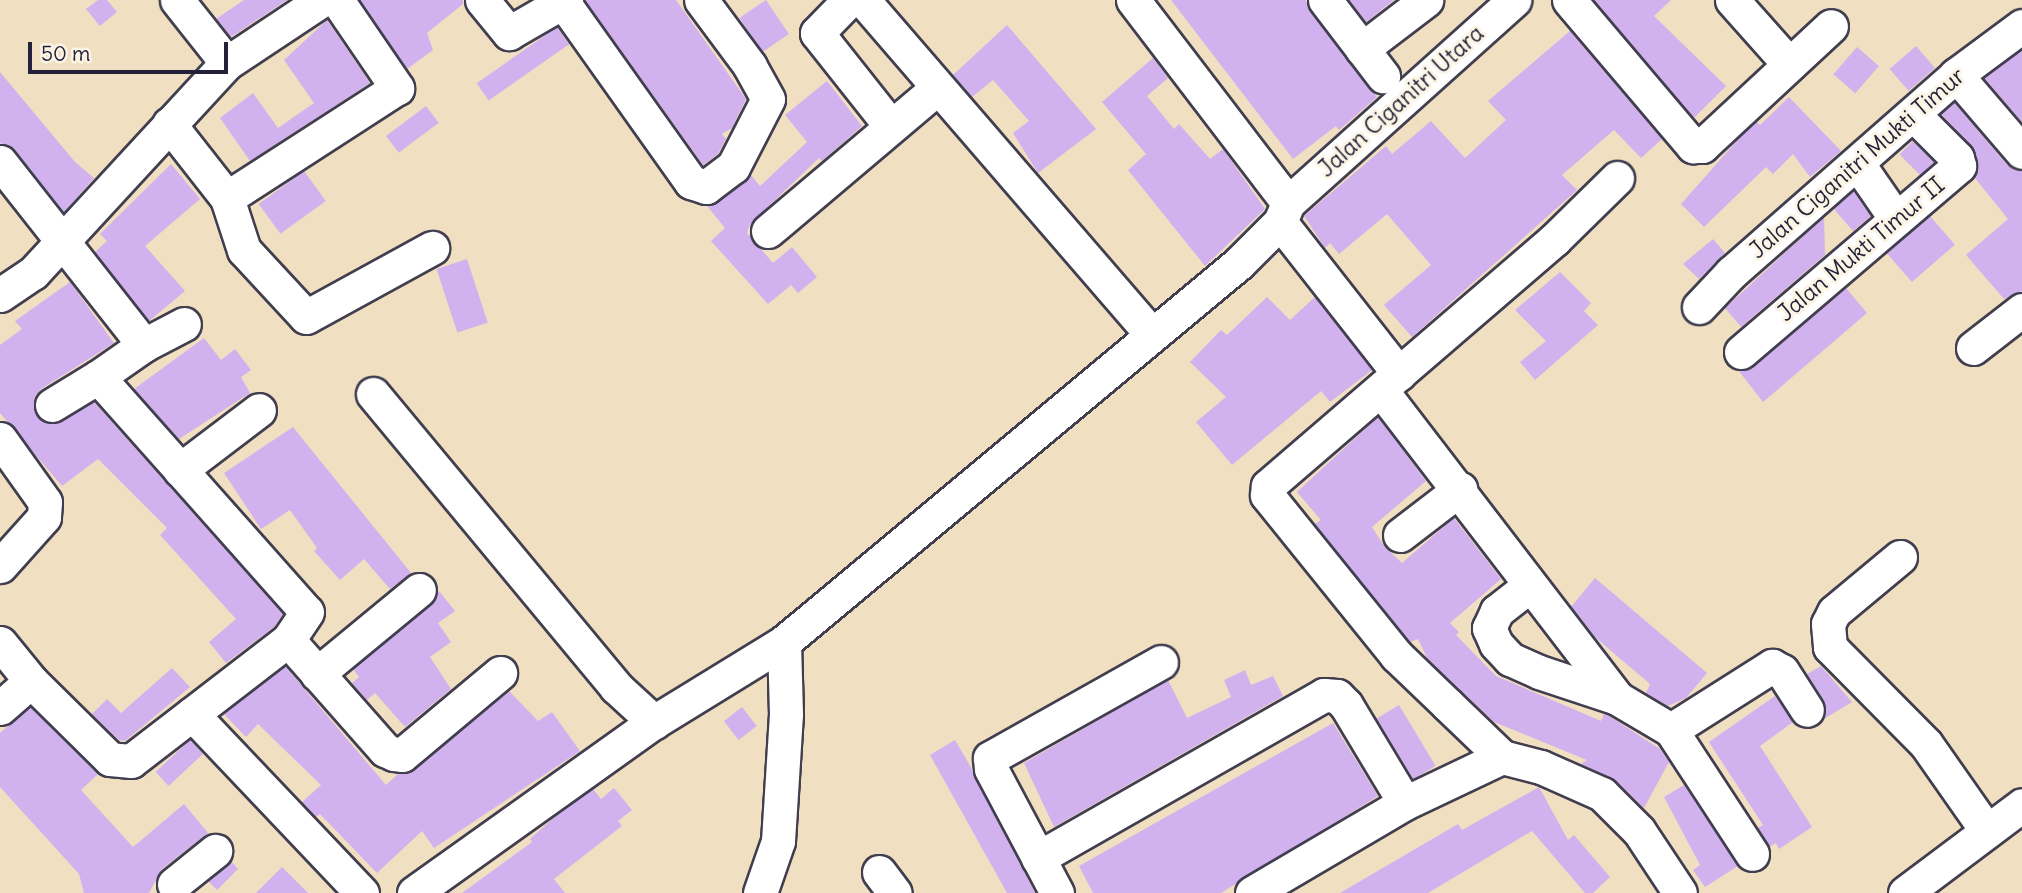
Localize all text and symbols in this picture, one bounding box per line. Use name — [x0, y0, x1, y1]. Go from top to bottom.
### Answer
street label: Jalan Ciganitri Utara — [1313, 19, 1489, 183]
scale bar — [32, 28, 231, 72]
text: 50 m — [41, 40, 90, 67]
street label: Jalan Ciganitri Mukti Timur — [1744, 62, 1970, 264]
street label: Jalan Mukti Timur II — [1772, 171, 1950, 327]

